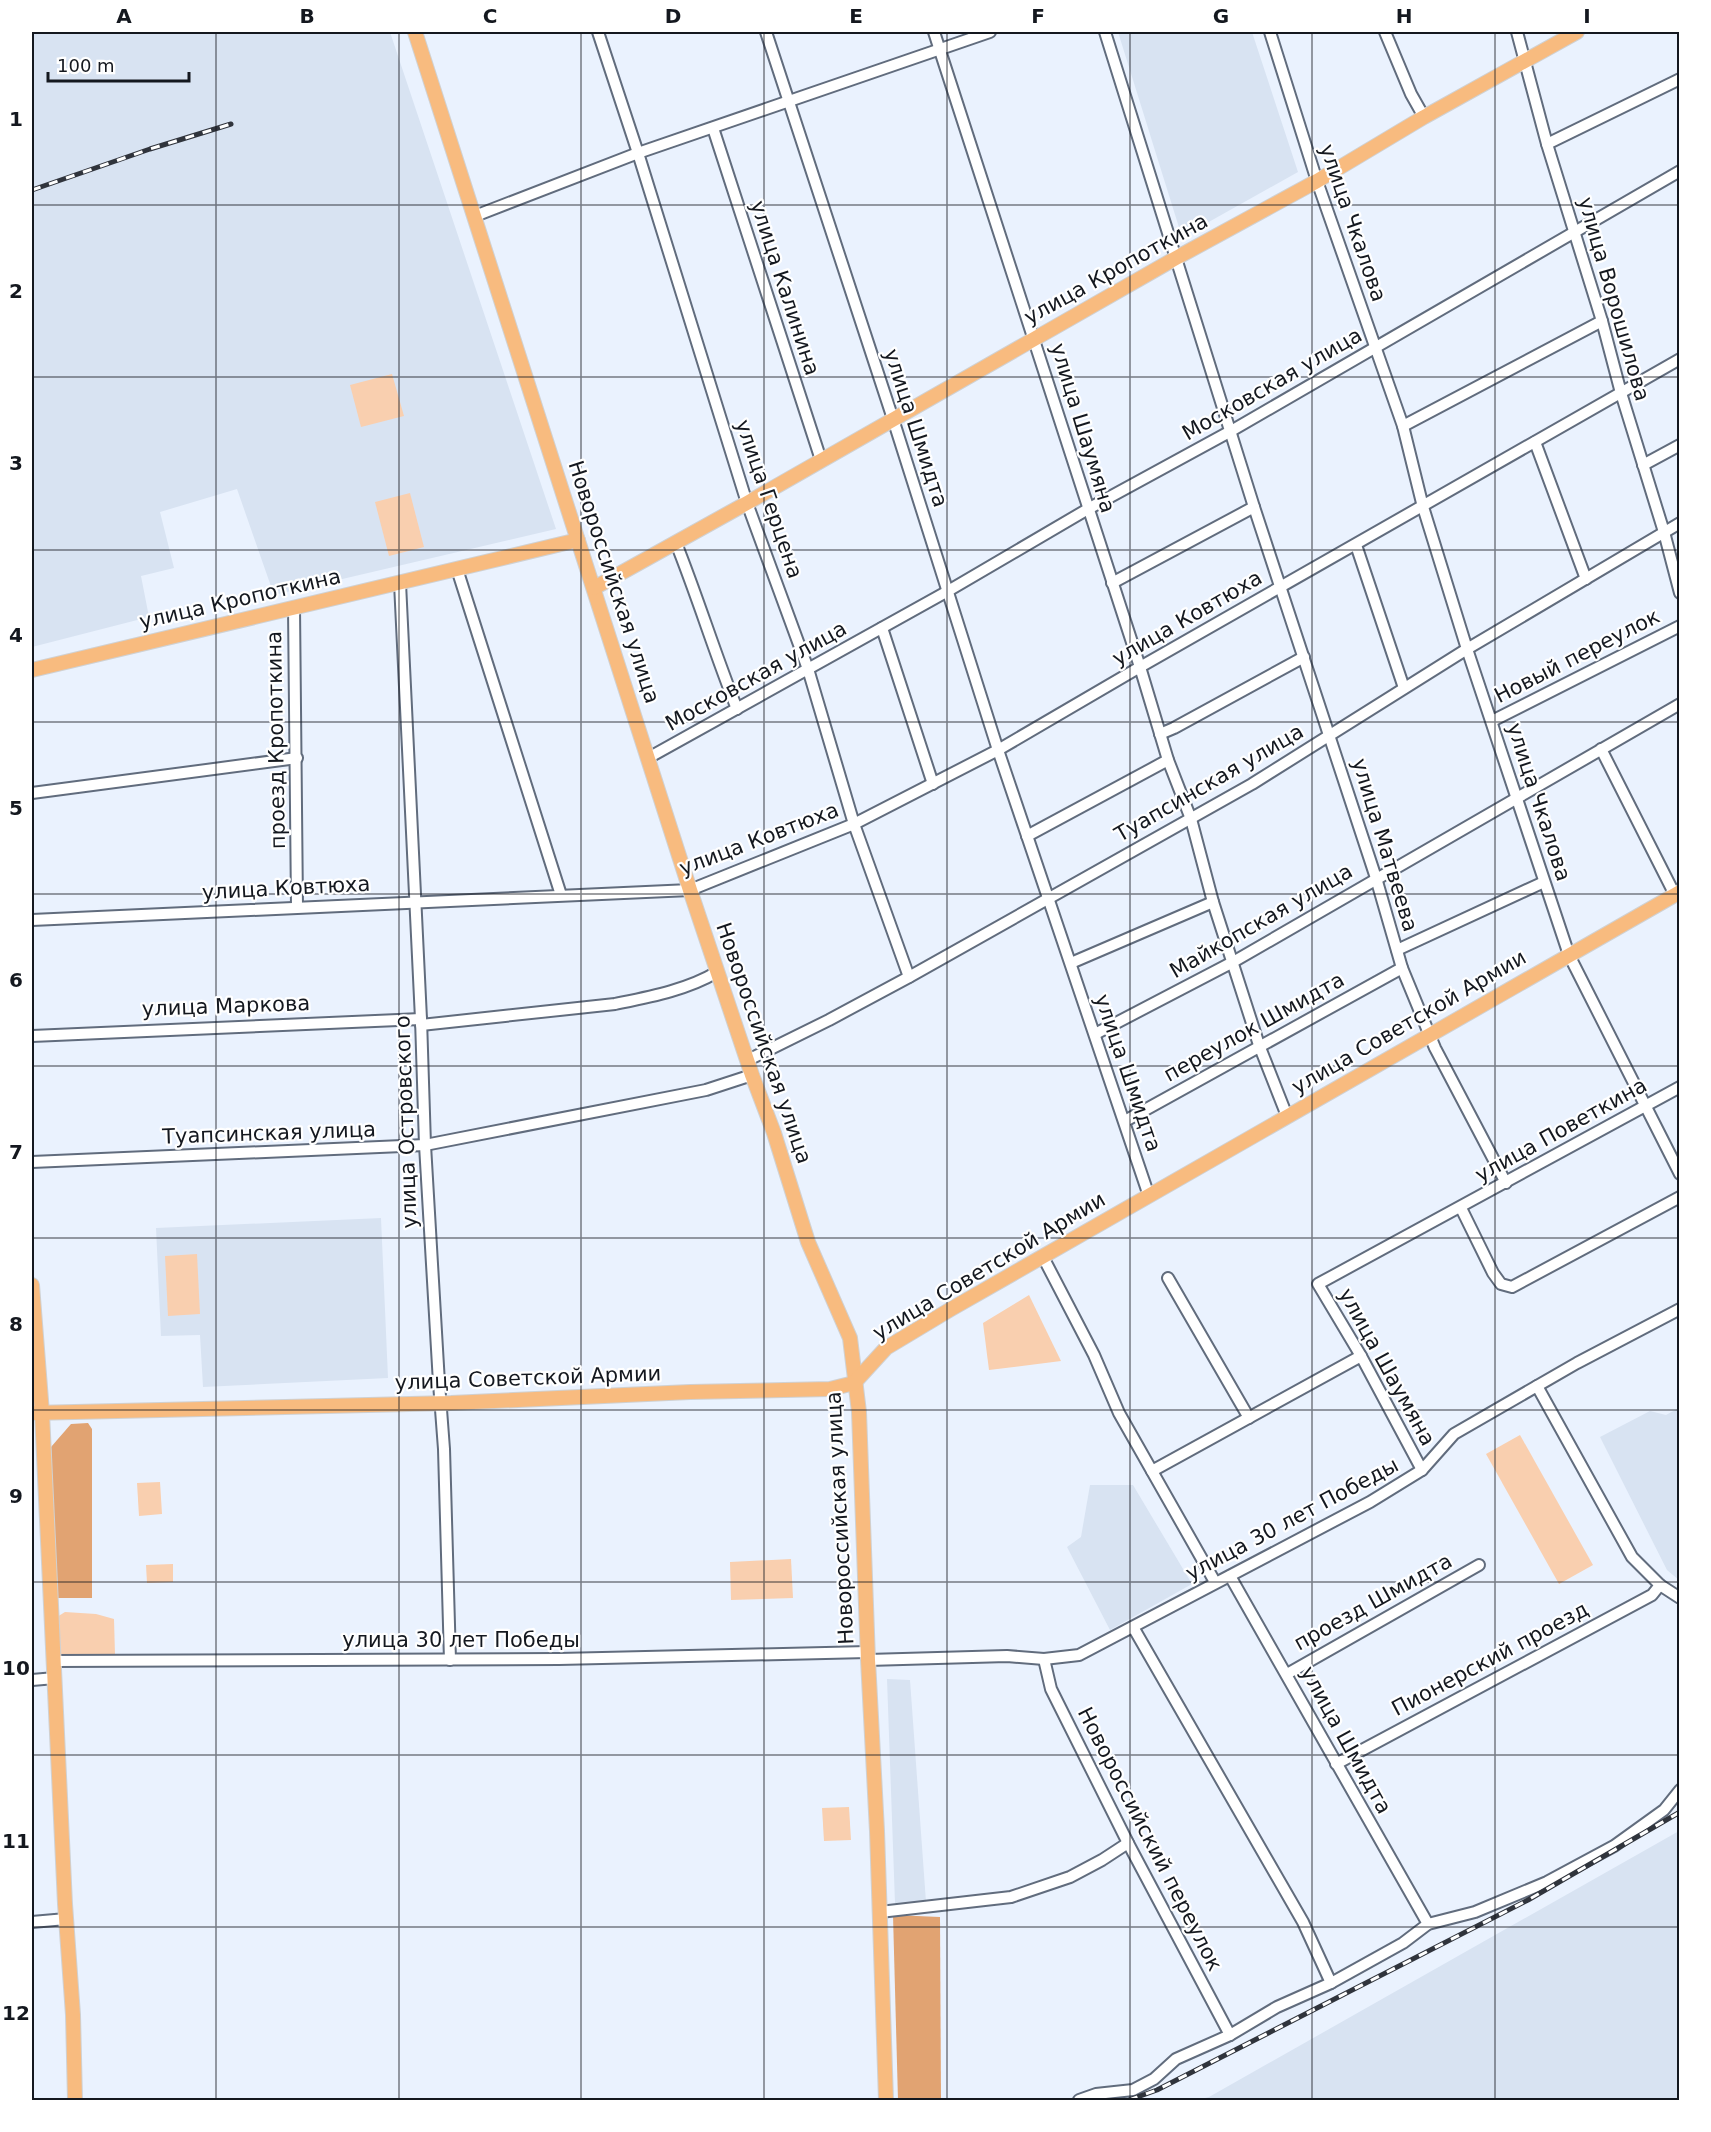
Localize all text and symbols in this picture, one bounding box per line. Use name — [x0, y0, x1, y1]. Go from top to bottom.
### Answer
text: A — [116, 4, 132, 28]
text: B — [299, 4, 315, 28]
text: C — [483, 4, 497, 28]
text: D — [665, 4, 681, 28]
text: E — [849, 4, 863, 28]
text: F — [1031, 4, 1045, 28]
text: G — [1213, 4, 1229, 28]
text: H — [1396, 4, 1412, 28]
text: I — [1583, 4, 1591, 28]
scale bar — [48, 45, 189, 83]
text: 100 m — [57, 55, 115, 76]
text: 1 — [9, 107, 23, 131]
street label: улица Чкалова — [1315, 141, 1391, 305]
street label: улица Ворошилова — [1573, 194, 1655, 404]
street label: улица Калинина — [745, 198, 825, 378]
street label: улица Кропоткина — [1020, 209, 1212, 329]
text: 2 — [9, 279, 23, 303]
street label: Московская улица — [1178, 323, 1366, 445]
street label: улица Шаумяна — [1046, 340, 1120, 516]
street label: улица Шмидта — [879, 346, 953, 510]
street label: улица Герцена — [731, 417, 807, 581]
text: 3 — [9, 451, 23, 475]
street label: Новороссийская улица — [563, 458, 665, 706]
street label: улица Кропоткина — [137, 564, 343, 634]
street label: улица Ковтюха — [1108, 565, 1266, 671]
street label: Новый переулок — [1490, 604, 1664, 708]
street label: Московская улица — [661, 616, 851, 736]
text: 4 — [9, 623, 23, 647]
street label: проезд Кропоткина — [262, 631, 290, 849]
street label: Туапсинская улица — [1110, 719, 1308, 847]
street label: улица Чкалова — [1502, 720, 1576, 884]
street label: улица Матвеева — [1347, 755, 1423, 935]
text: 5 — [9, 796, 23, 820]
street label: улица Ковтюха — [676, 798, 842, 880]
street label: Майкопская улица — [1165, 859, 1357, 983]
street label: улица Ковтюха — [201, 872, 371, 904]
street label: Новороссийская улица — [711, 919, 817, 1167]
street label: улица Советской Армии — [1288, 945, 1530, 1099]
street label: переулок Шмидта — [1160, 967, 1348, 1087]
text: 6 — [9, 968, 23, 992]
street label: улица Маркова — [141, 991, 311, 1021]
street label: улица Шмидта — [1090, 991, 1166, 1155]
street label: улица Островского — [390, 1015, 422, 1229]
street label: улица Поветкина — [1471, 1073, 1651, 1187]
street label: Туапсинская улица — [161, 1117, 376, 1149]
text: 7 — [9, 1140, 23, 1164]
street label: улица Советской Армии — [869, 1187, 1109, 1345]
street label: улица Шаумяна — [1334, 1284, 1440, 1450]
text: 8 — [9, 1312, 23, 1336]
street label: улица Советской Армии — [394, 1361, 662, 1395]
street label: Новороссийская улица — [821, 1391, 859, 1645]
street label: улица 30 лет Победы — [1181, 1453, 1403, 1585]
text: 9 — [9, 1484, 23, 1508]
street label: проезд Шмидта — [1290, 1549, 1456, 1655]
street label: Пионерский проезд — [1388, 1597, 1592, 1721]
street label: улица 30 лет Победы — [342, 1628, 580, 1652]
text: 10 — [2, 1656, 30, 1680]
street label: улица Шмидта — [1296, 1662, 1396, 1818]
street label: Новороссийский переулок — [1073, 1703, 1227, 1975]
text: 11 — [2, 1829, 30, 1853]
text: 12 — [2, 2001, 30, 2025]

